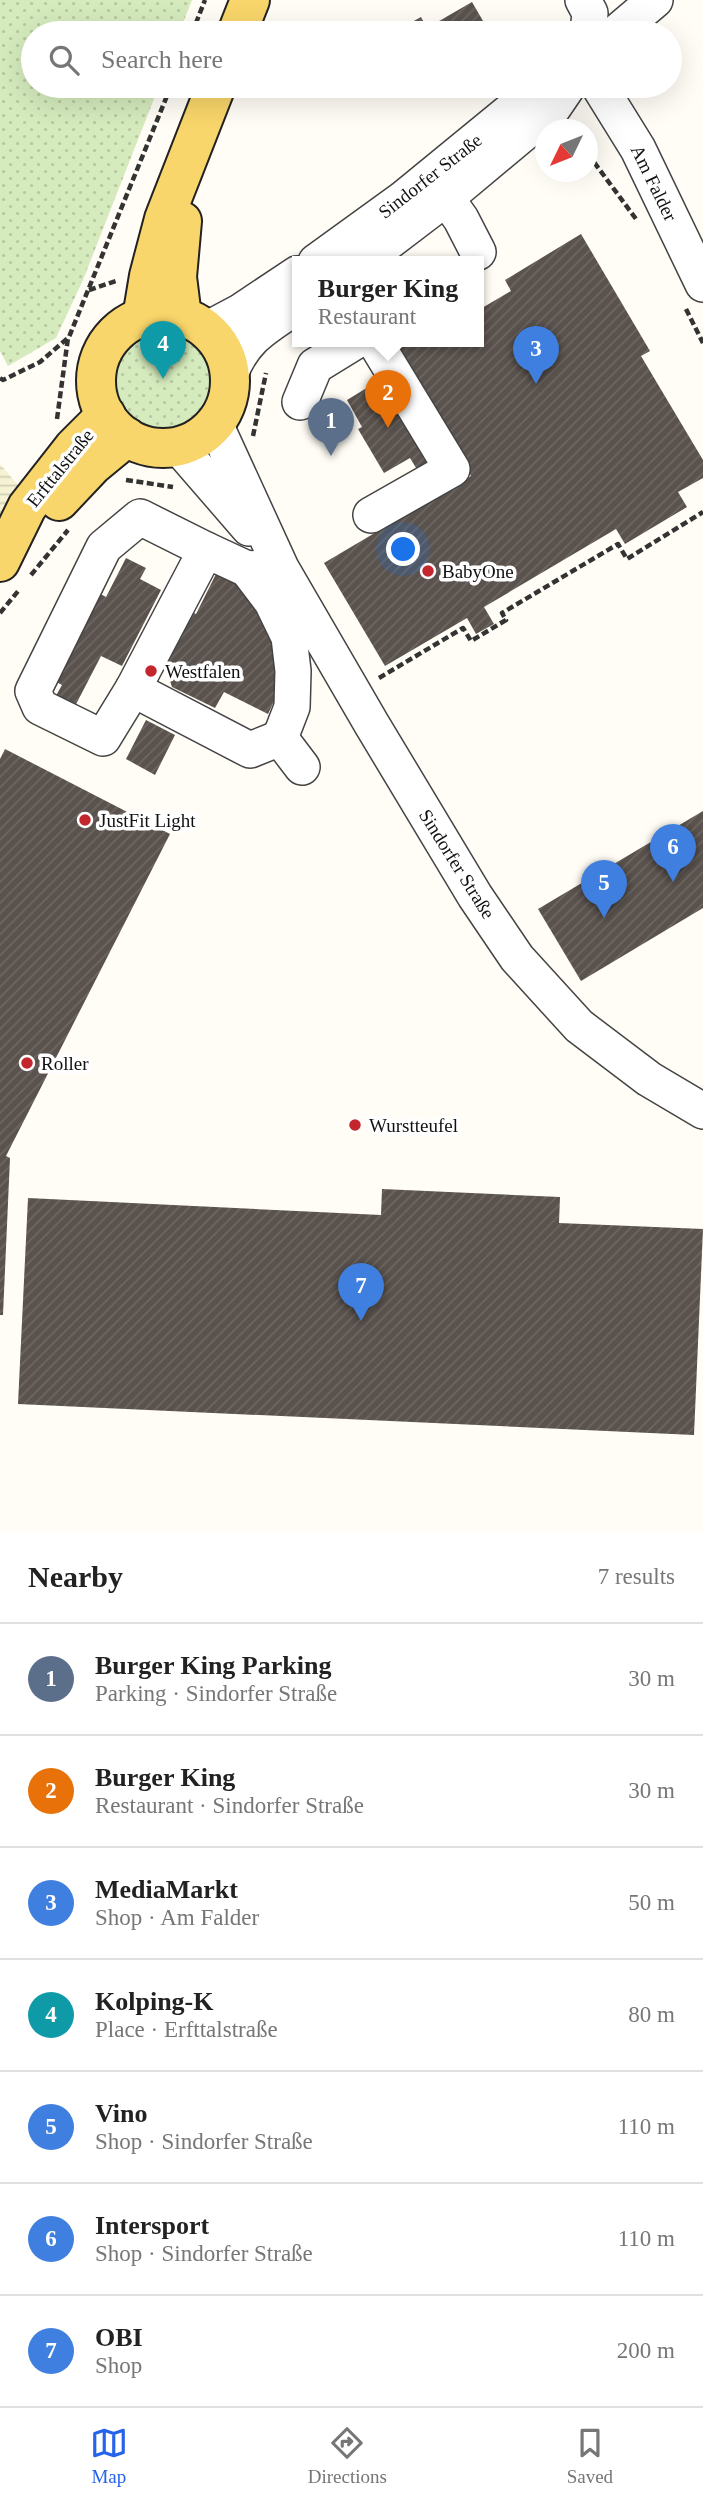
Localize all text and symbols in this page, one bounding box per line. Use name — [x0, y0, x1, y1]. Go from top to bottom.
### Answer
search box — [21, 21, 682, 98]
icon: search — [45, 41, 83, 79]
text: Search here — [101, 45, 223, 74]
north arrow — [535, 119, 598, 182]
street label: Sindorfer Straße — [374, 129, 486, 223]
street label: Am Falder — [627, 142, 682, 225]
popup — [292, 256, 484, 347]
text: Burger King — [318, 274, 458, 303]
text: Restaurant — [318, 304, 416, 329]
pin: 4 — [140, 321, 186, 379]
pin: 3 — [513, 326, 559, 384]
pin: 2 — [365, 370, 411, 428]
pin: 1 — [308, 398, 354, 456]
street label: Erfttalstraße — [22, 425, 98, 511]
your location — [386, 532, 420, 566]
place label: BabyOne — [442, 561, 514, 582]
marker: BabyOne — [420, 563, 436, 579]
place label: Westfalen — [165, 661, 241, 682]
marker: Westfalen — [143, 663, 159, 679]
street label: Sindorfer Straße — [415, 805, 499, 923]
place label: JustFit Light — [99, 810, 196, 831]
marker: JustFit Light — [77, 812, 93, 828]
pin: 6 — [650, 824, 696, 882]
pin: 5 — [581, 860, 627, 918]
place label: Roller — [41, 1053, 89, 1074]
marker: Roller — [19, 1055, 35, 1071]
place label: Wurstteufel — [369, 1115, 458, 1136]
marker: Wurstteufel — [347, 1117, 363, 1133]
pin: 7 — [338, 1263, 384, 1321]
text: Nearby — [28, 1560, 123, 1593]
text: 7 results — [598, 1564, 675, 1589]
text: Burger King Parking — [95, 1651, 331, 1680]
text: 1 — [45, 1666, 57, 1691]
text: 30 m — [628, 1666, 675, 1691]
text: Parking · Sindorfer Straße — [95, 1681, 337, 1706]
text: Burger King — [95, 1763, 235, 1792]
text: 2 — [45, 1778, 57, 1803]
text: 30 m — [628, 1778, 675, 1803]
text: Restaurant · Sindorfer Straße — [95, 1793, 364, 1818]
text: MediaMarkt — [95, 1875, 238, 1904]
text: 3 — [45, 1890, 57, 1915]
text: 50 m — [628, 1890, 675, 1915]
text: Shop · Am Falder — [95, 1905, 259, 1930]
text: Kolping-K — [95, 1987, 213, 2016]
text: 4 — [45, 2002, 57, 2027]
text: 80 m — [628, 2002, 675, 2027]
text: Place · Erfttalstraße — [95, 2017, 278, 2042]
text: Vino — [95, 2099, 148, 2128]
text: 5 — [45, 2114, 57, 2139]
text: 110 m — [618, 2114, 675, 2139]
text: Shop · Sindorfer Straße — [95, 2129, 313, 2154]
text: Intersport — [95, 2211, 209, 2240]
text: 6 — [45, 2226, 57, 2251]
text: 110 m — [618, 2226, 675, 2251]
text: Shop · Sindorfer Straße — [95, 2241, 313, 2266]
text: OBI — [95, 2323, 143, 2352]
text: 7 — [45, 2338, 57, 2363]
text: 200 m — [617, 2338, 675, 2363]
text: Shop — [95, 2353, 142, 2378]
tab: Map — [90, 2424, 128, 2488]
tab: Directions — [308, 2424, 387, 2488]
tab: Saved — [567, 2424, 613, 2488]

